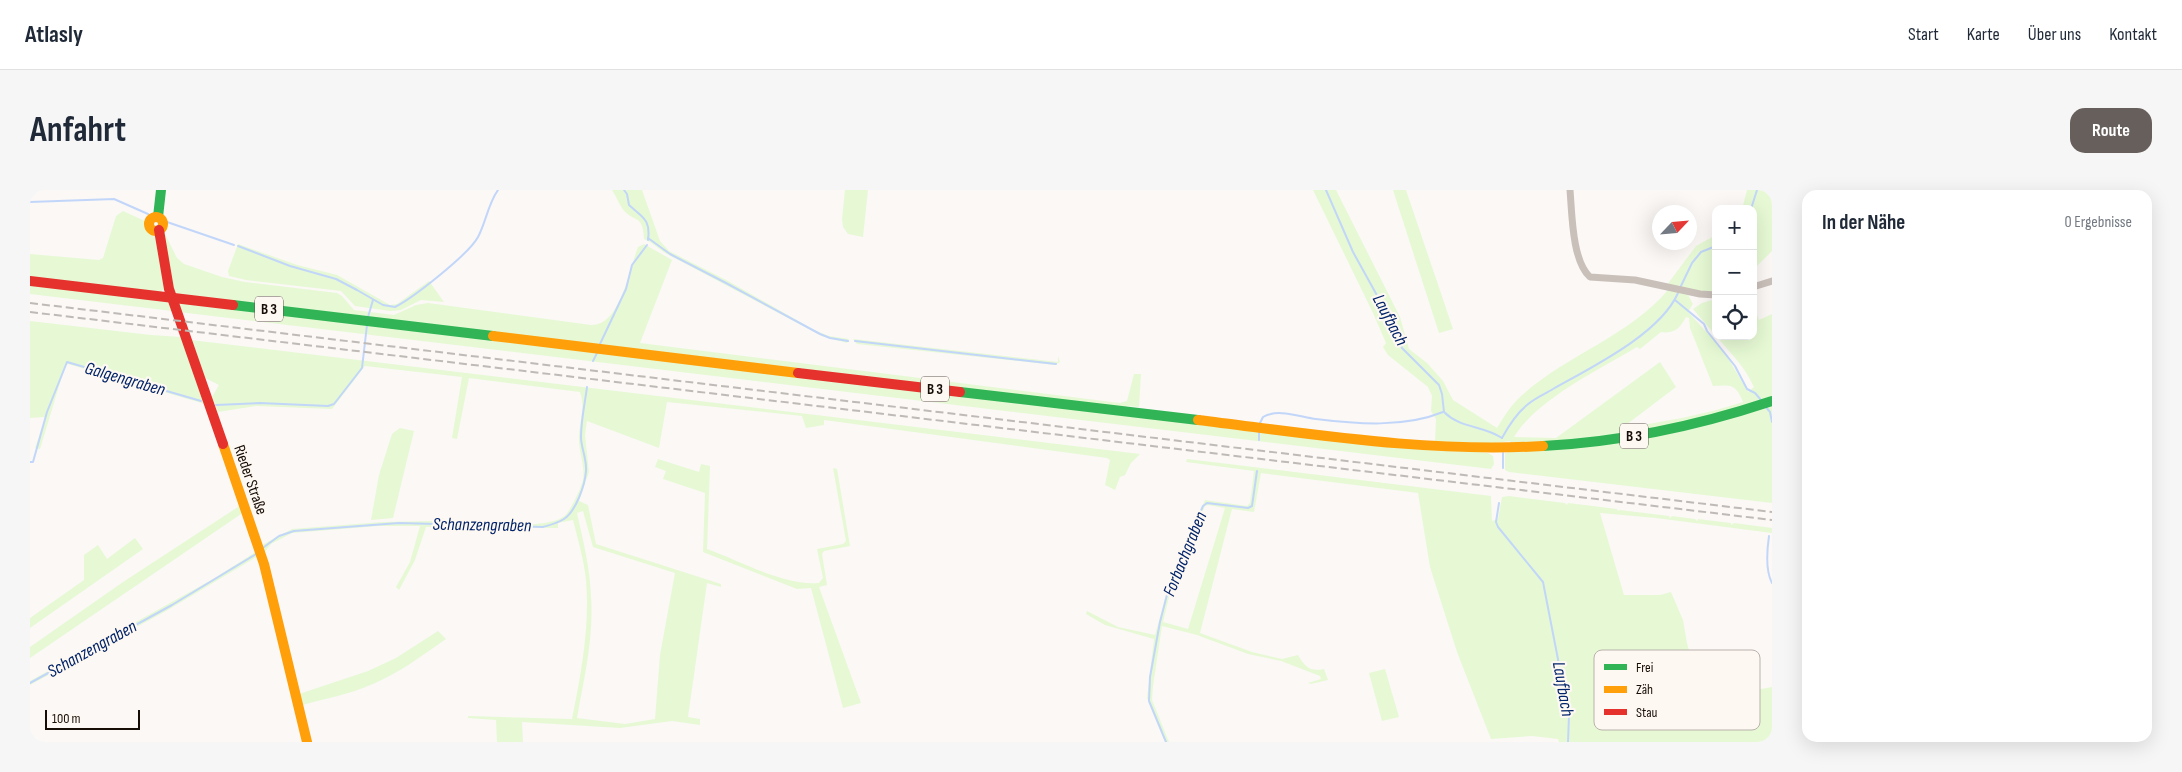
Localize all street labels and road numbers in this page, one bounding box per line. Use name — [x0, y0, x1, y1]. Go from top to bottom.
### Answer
road number: B 3 — [255, 296, 283, 322]
road number: B 3 — [921, 376, 949, 402]
road number: B 3 — [1620, 424, 1648, 448]
street label: Rieder Straße — [229, 443, 271, 517]

